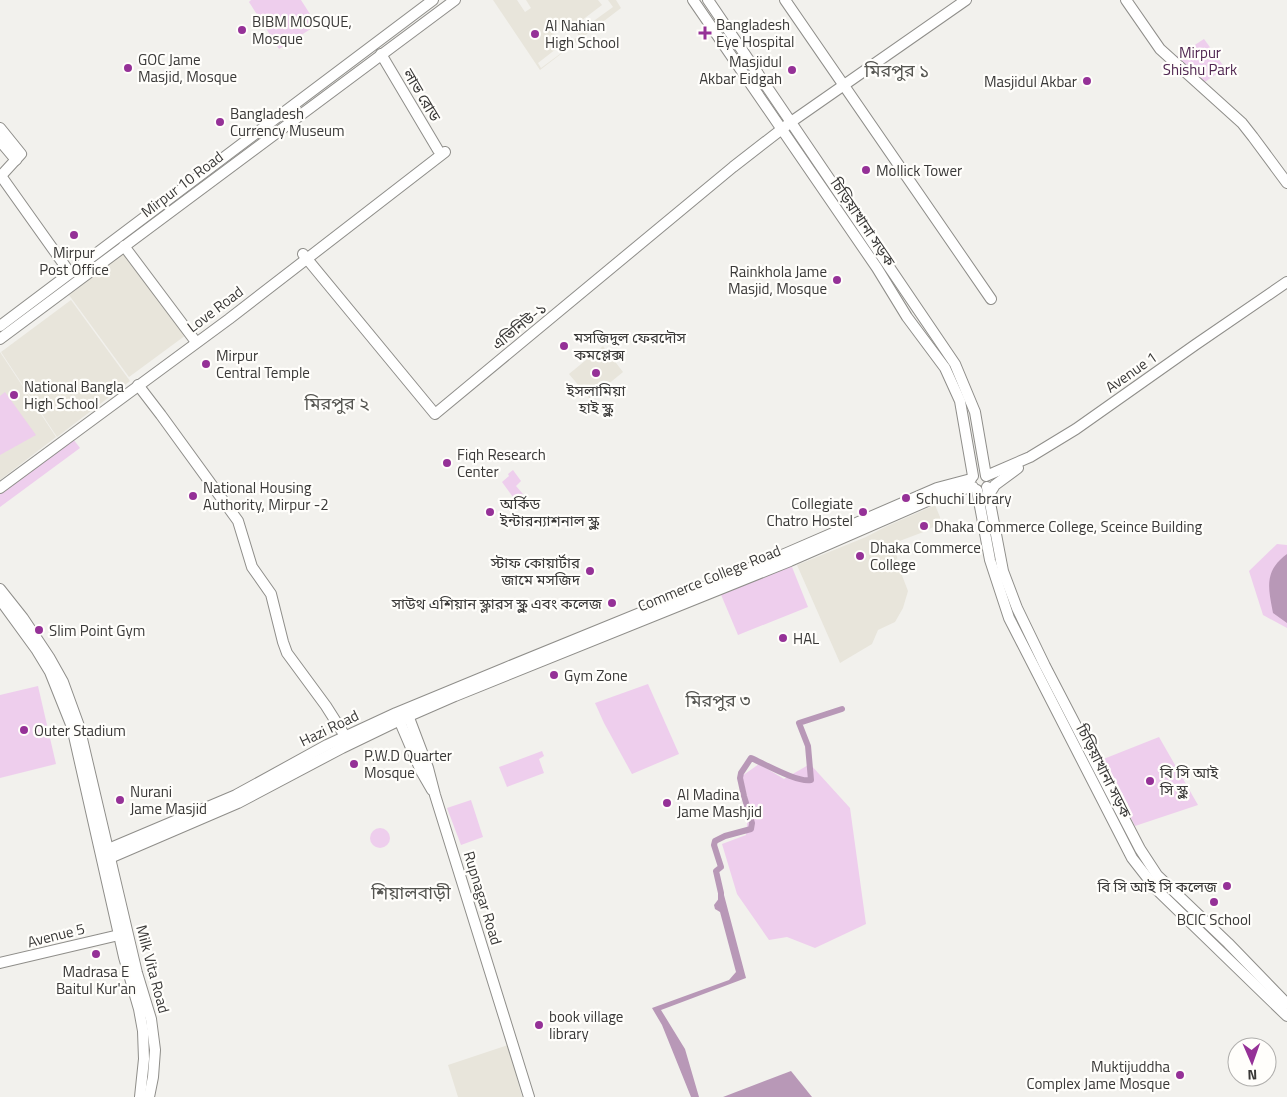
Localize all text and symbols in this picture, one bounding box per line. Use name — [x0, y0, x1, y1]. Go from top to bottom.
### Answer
place label: BIBM MOSQUE, Mosque — [252, 10, 352, 50]
place label: Bangladesh Eye Hospital — [716, 13, 795, 53]
place label: Al Nahian High School — [545, 14, 620, 54]
marker: BIBM MOSQUE, Mosque — [236, 24, 248, 36]
marker: Bangladesh Eye Hospital — [698, 26, 712, 40]
marker: Al Nahian High School — [529, 28, 541, 40]
park label: Mirpur Shishu Park — [1163, 41, 1237, 81]
place label: GOC Jame Masjid, Mosque — [138, 48, 237, 88]
place label: Masjidul Akbar Eidgah — [699, 50, 782, 90]
district label: মিরপুর ১ — [864, 57, 929, 84]
marker: GOC Jame Masjid, Mosque — [122, 62, 134, 74]
street label: লাভ রোড — [397, 63, 447, 126]
marker: Masjidul Akbar Eidgah — [786, 64, 798, 76]
place label: Masjidul Akbar — [984, 70, 1077, 93]
marker: Masjidul Akbar — [1081, 75, 1093, 87]
place label: Bangladesh Currency Museum — [230, 102, 345, 142]
marker: Bangladesh Currency Museum — [214, 116, 226, 128]
street label: Mirpur 10 Road — [136, 145, 228, 223]
place label: Mollick Tower — [876, 159, 962, 182]
marker: Mollick Tower — [860, 164, 872, 176]
street label: চিড়িয়াখানা সড়ক — [824, 172, 902, 272]
marker: Mirpur Post Office — [68, 229, 80, 241]
place label: Mirpur Post Office — [39, 241, 109, 281]
place label: Rainkhola Jame Masjid, Mosque — [728, 260, 827, 300]
marker: Rainkhola Jame Masjid, Mosque — [831, 274, 843, 286]
street label: Love Road — [182, 280, 248, 338]
street label: এভিনিউ-১ — [487, 297, 551, 355]
place label: মসজিদুল ফেরদৌস কমপ্লেক্স — [573, 326, 687, 366]
marker: মসজিদুল ফেরদৌস কমপ্লেক্স — [558, 340, 570, 352]
place label: Mirpur Central Temple — [216, 344, 310, 384]
street label: Avenue 1 — [1100, 346, 1162, 398]
marker: Mirpur Central Temple — [200, 358, 212, 370]
marker: ইসলামিয়া হাই স্কুল — [590, 367, 602, 379]
place label: National Bangla High School — [24, 375, 124, 415]
place label: ইসলামিয়া হাই স্কুল — [566, 379, 626, 419]
marker: National Bangla High School — [8, 389, 20, 401]
district label: মিরপুর ২ — [304, 390, 370, 417]
place label: Fiqh Research Center — [457, 443, 546, 483]
marker: Fiqh Research Center — [441, 457, 453, 469]
place label: National Housing Authority, Mirpur -2 — [203, 476, 329, 516]
place label: Schuchi Library — [916, 487, 1011, 510]
marker: National Housing Authority, Mirpur -2 — [187, 490, 199, 502]
place label: অর্কিড ইন্টারন্যাশনাল স্কুল — [499, 492, 599, 532]
place label: Collegiate Chatro Hostel — [766, 492, 853, 532]
marker: Schuchi Library — [900, 492, 912, 504]
marker: অর্কিড ইন্টারন্যাশনাল স্কুল — [484, 506, 496, 518]
marker: Collegiate Chatro Hostel — [857, 506, 869, 518]
place label: Dhaka Commerce College, Sceince Building — [934, 515, 1203, 538]
marker: Dhaka Commerce College, Sceince Building — [918, 520, 930, 532]
place label: Dhaka Commerce College — [870, 536, 981, 576]
street label: Commerce College Road — [634, 539, 784, 617]
marker: Dhaka Commerce College — [854, 550, 866, 562]
place label: স্টাফ কোয়ার্টার জামে মসজিদ — [490, 551, 581, 591]
marker: স্টাফ কোয়ার্টার জামে মসজিদ — [584, 565, 596, 577]
place label: সাউথ এশিয়ান স্কলারস স্কুল এবং কলেজ — [391, 592, 603, 615]
marker: সাউথ এশিয়ান স্কলারস স্কুল এবং কলেজ — [606, 597, 618, 609]
place label: Slim Point Gym — [49, 619, 145, 642]
marker: Slim Point Gym — [33, 624, 45, 636]
place label: HAL — [793, 627, 819, 650]
marker: HAL — [777, 632, 789, 644]
place label: Gym Zone — [564, 664, 628, 687]
marker: Gym Zone — [548, 669, 560, 681]
district label: মিরপুর ৩ — [685, 687, 751, 714]
street label: Hazi Road — [295, 704, 363, 752]
place label: Outer Stadium — [34, 719, 126, 742]
street label: চিড়িয়াখানা সড়ক — [1070, 719, 1138, 823]
marker: Outer Stadium — [18, 724, 30, 736]
place label: P.W.D Quarter Mosque — [364, 744, 452, 784]
marker: P.W.D Quarter Mosque — [348, 758, 360, 770]
place label: বি সি আই সি স্কুল — [1159, 761, 1219, 801]
marker: বি সি আই সি স্কুল — [1144, 775, 1156, 787]
place label: Nurani Jame Masjid — [130, 780, 207, 820]
place label: Al Madina Jame Mashjid — [677, 783, 762, 823]
marker: Nurani Jame Masjid — [114, 794, 126, 806]
marker: Al Madina Jame Mashjid — [661, 797, 673, 809]
street label: Rupnagar Road — [458, 848, 508, 948]
place label: বি সি আই সি কলেজ — [1096, 875, 1218, 898]
district label: শিয়ালবাড়ী — [370, 879, 451, 906]
marker: বি সি আই সি কলেজ — [1221, 880, 1233, 892]
marker: BCIC School — [1208, 896, 1220, 908]
place label: BCIC School — [1177, 908, 1251, 931]
street label: Avenue 5 — [25, 917, 87, 953]
street label: Milk Vita Road — [130, 922, 176, 1016]
marker: Madrasa E Baitul Kur'an — [90, 948, 102, 960]
place label: Madrasa E Baitul Kur'an — [56, 960, 136, 1000]
place label: book village library — [549, 1005, 623, 1045]
marker: book village library — [533, 1019, 545, 1031]
north arrow — [1227, 1037, 1277, 1087]
place label: Muktijuddha Complex Jame Mosque — [1026, 1055, 1170, 1095]
text: N — [1247, 1065, 1258, 1086]
marker: Muktijuddha Complex Jame Mosque — [1174, 1069, 1186, 1081]

